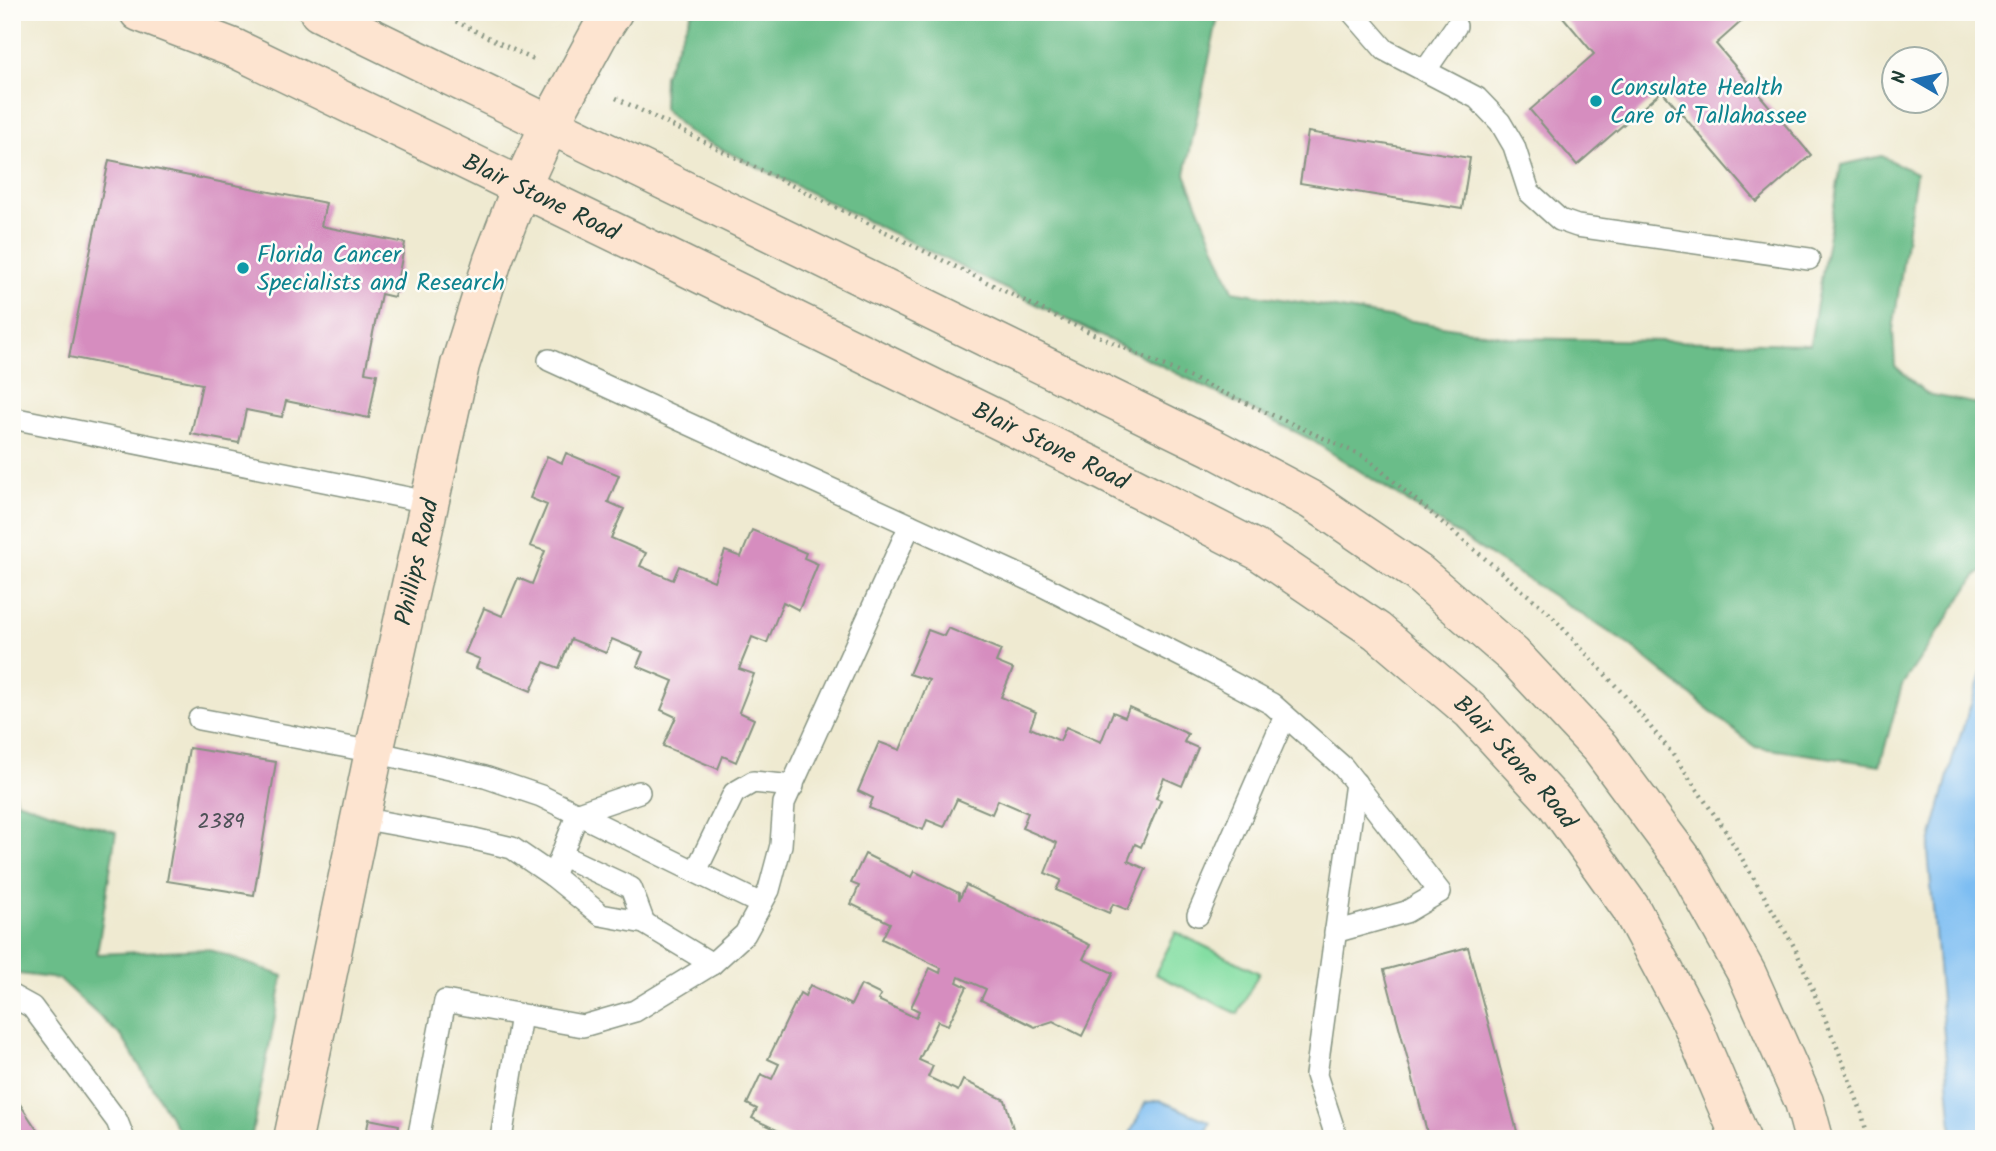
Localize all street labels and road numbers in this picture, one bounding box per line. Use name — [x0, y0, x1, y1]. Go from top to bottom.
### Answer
street label: Blair Stone Road — [456, 143, 627, 253]
street label: Blair Stone Road — [965, 392, 1136, 502]
street label: Phillips Road — [385, 494, 451, 629]
street label: Blair Stone Road — [1444, 686, 1587, 839]

